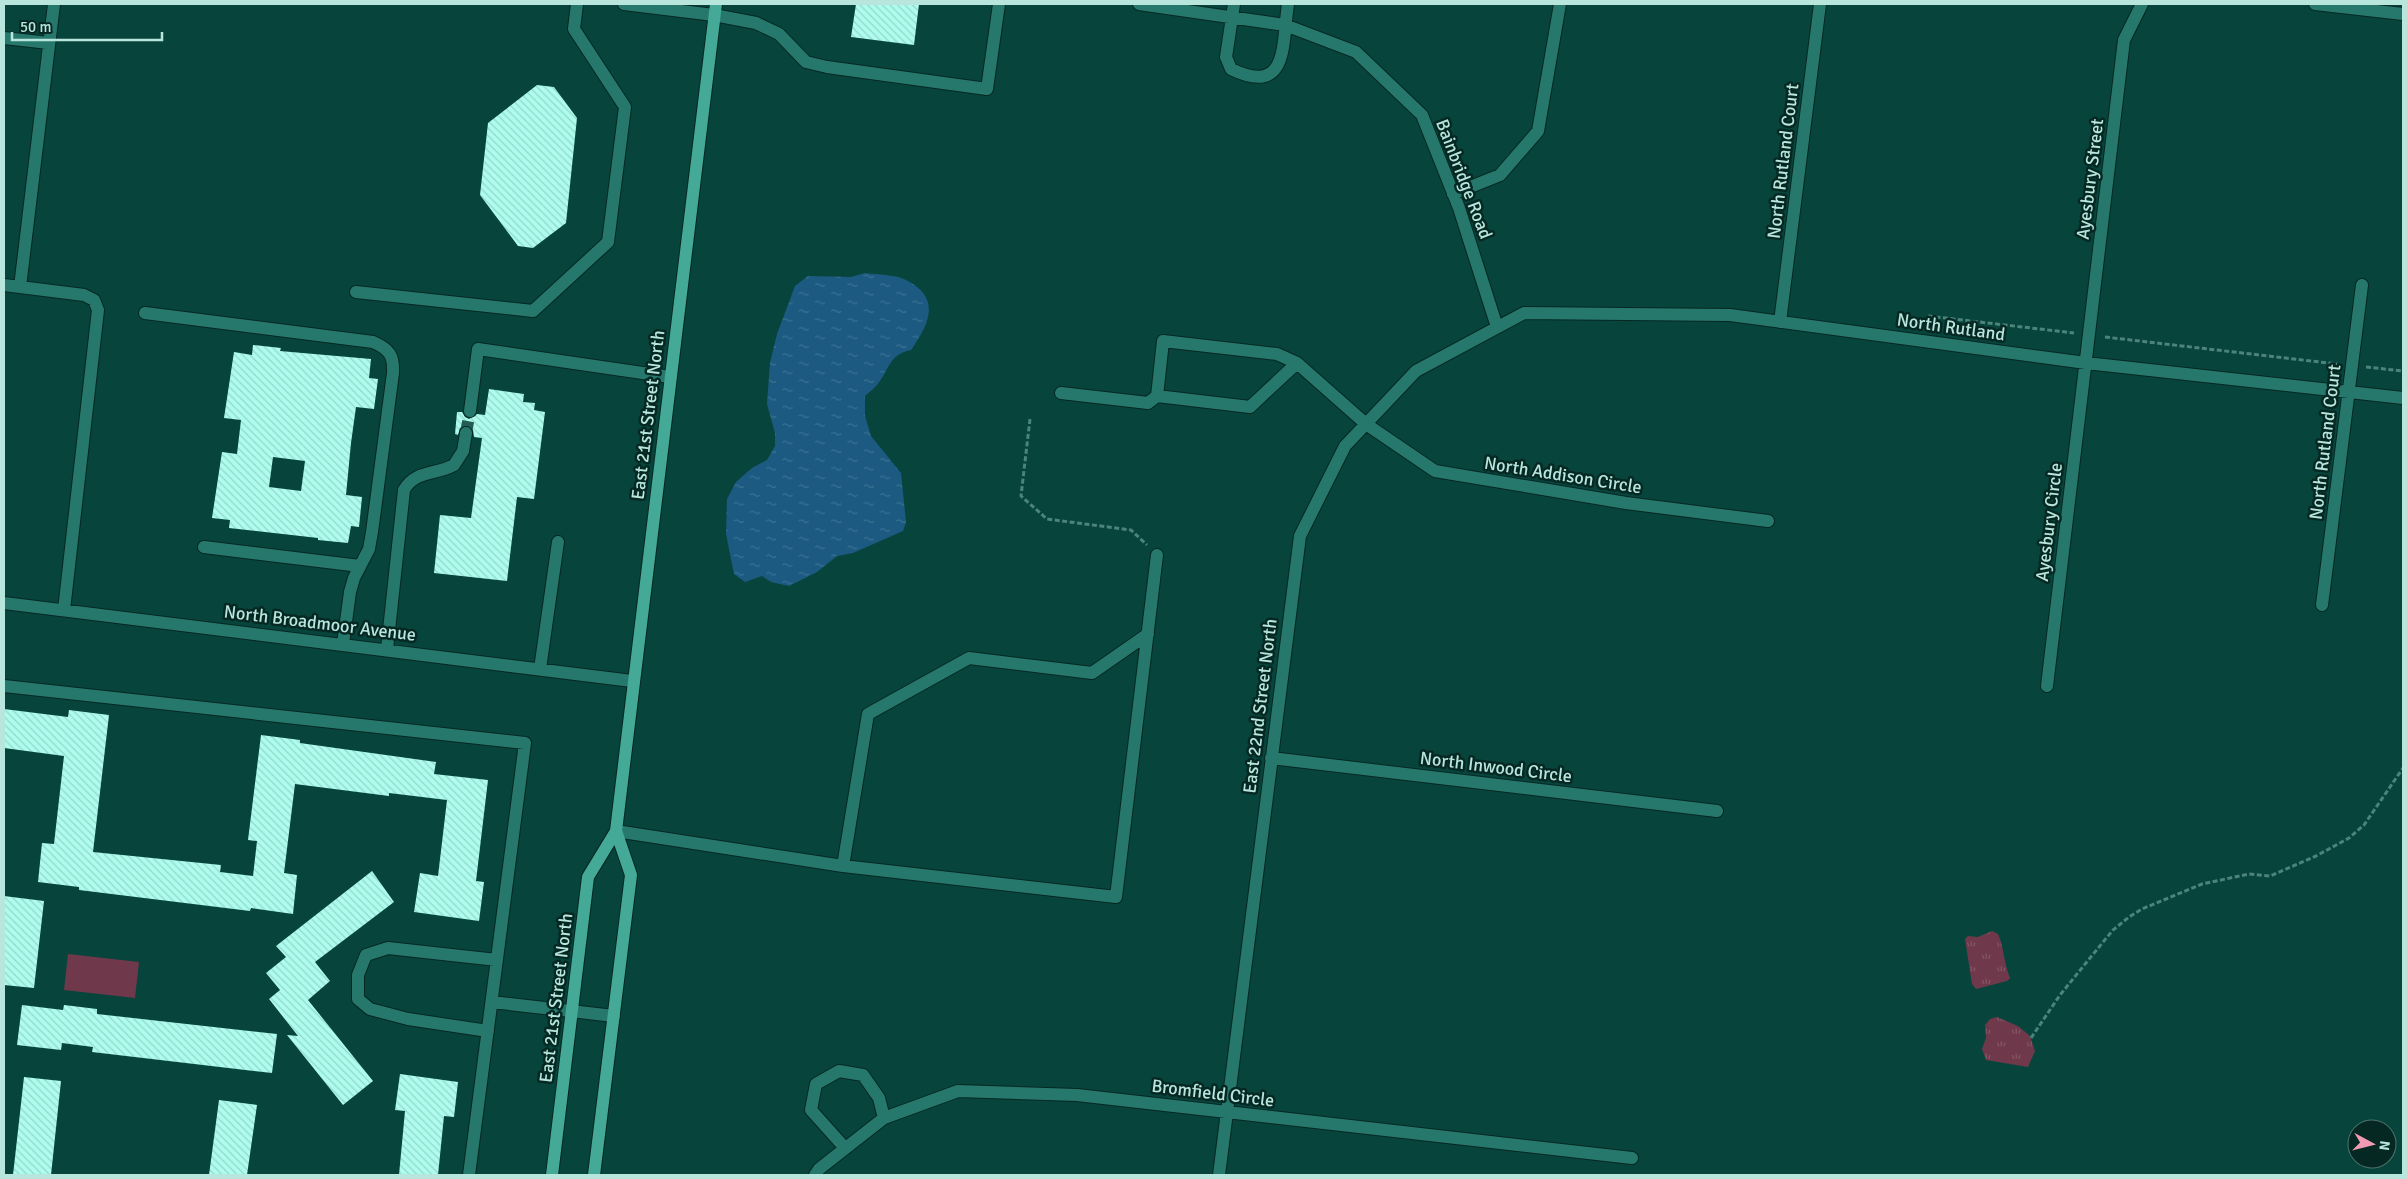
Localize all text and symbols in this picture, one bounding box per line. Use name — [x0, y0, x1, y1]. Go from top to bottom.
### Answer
scale bar — [12, 10, 162, 42]
text: 50 m — [20, 18, 51, 36]
street label: North Rutland Court — [1763, 82, 1803, 240]
street label: Bainbridge Road — [1431, 116, 1497, 242]
street label: Ayesbury Street — [2072, 117, 2108, 241]
street label: North Rutland — [1895, 309, 2007, 345]
street label: East 21st Street North — [627, 329, 669, 501]
street label: North Rutland Court — [2305, 363, 2345, 521]
street label: North Addison Circle — [1483, 452, 1643, 498]
street label: Ayesbury Circle — [2031, 461, 2067, 583]
street label: North Broadmoor Avenue — [223, 600, 417, 646]
street label: East 22nd Street North — [1238, 618, 1282, 794]
street label: North Inwood Circle — [1419, 747, 1573, 787]
street label: East 21st Street North — [535, 912, 577, 1084]
street label: Bromfield Circle — [1150, 1075, 1276, 1111]
north arrow — [2347, 1119, 2397, 1169]
text: N — [2375, 1140, 2393, 1151]

